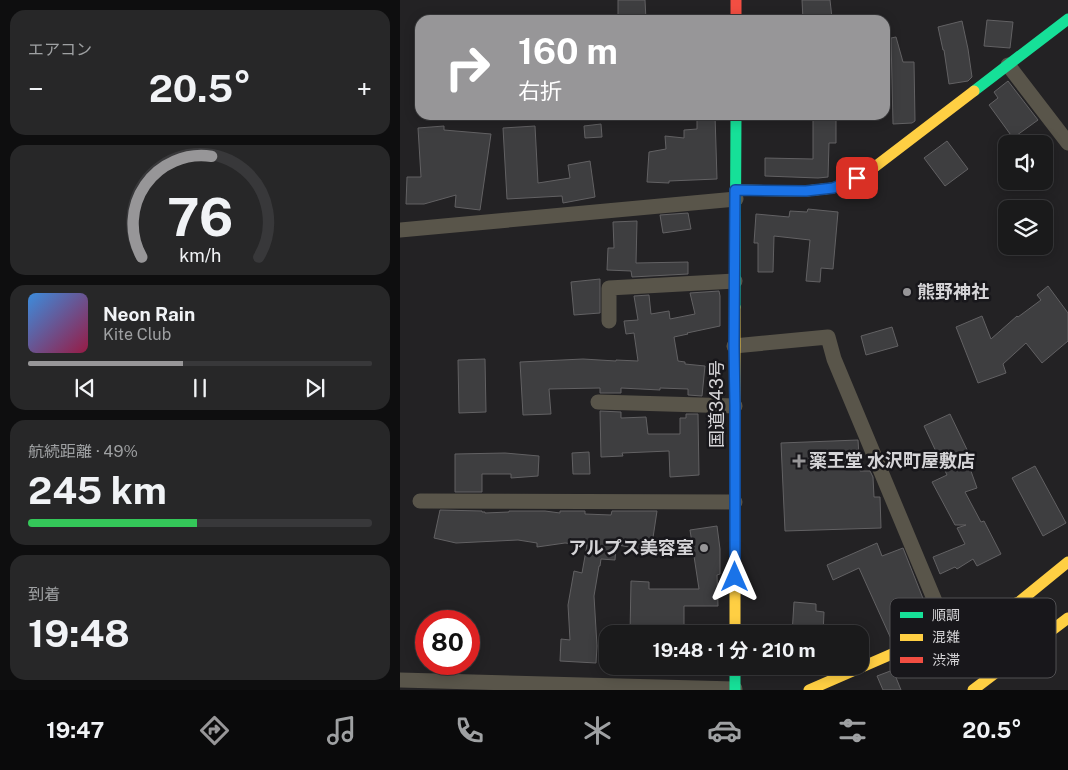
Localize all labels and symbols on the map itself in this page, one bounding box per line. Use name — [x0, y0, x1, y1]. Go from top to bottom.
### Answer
pin — [836, 157, 878, 199]
place label: 熊野神社 — [917, 281, 989, 302]
marker: 熊野神社 — [901, 286, 913, 298]
street label: 国道343号 — [706, 360, 727, 448]
place label: 薬王堂 水沢町屋敷店 — [809, 450, 975, 471]
marker: 薬王堂 水沢町屋敷店 — [793, 455, 805, 467]
place label: アルプス美容室 — [568, 537, 694, 558]
marker: アルプス美容室 — [698, 542, 710, 554]
position arrow — [708, 550, 760, 602]
legend — [890, 598, 1056, 678]
text: 順調 — [932, 607, 960, 623]
speed limit sign: 80 — [415, 610, 480, 675]
text: 混雑 — [932, 629, 960, 645]
text: 渋滞 — [932, 652, 960, 668]

